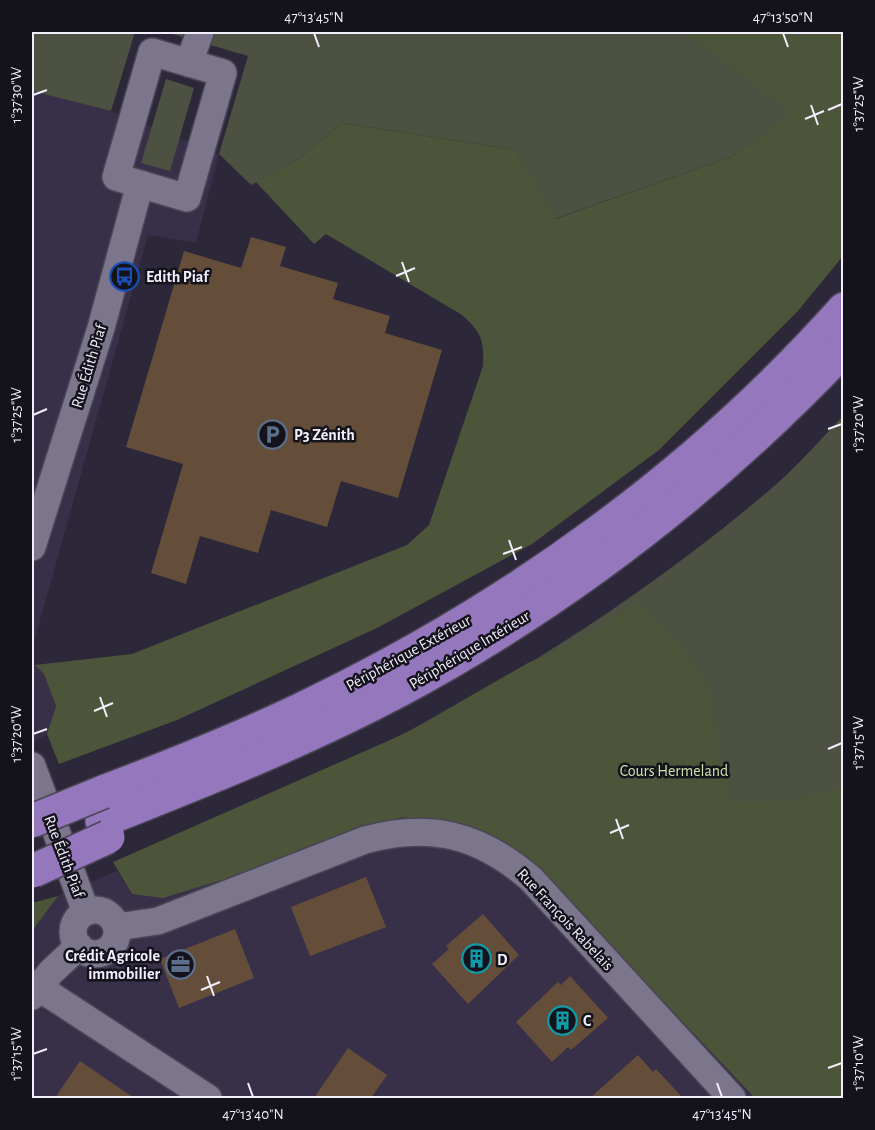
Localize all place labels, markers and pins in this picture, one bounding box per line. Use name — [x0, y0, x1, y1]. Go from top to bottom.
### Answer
bus stop icon: Edith Piaf — [109, 260, 141, 292]
place label: Edith Piaf — [146, 269, 210, 285]
parking icon: P3 Zénith — [257, 418, 289, 450]
place label: P3 Zénith — [294, 427, 355, 443]
building icon: D — [460, 943, 492, 975]
place label: Crédit Agricole immobilier — [65, 948, 160, 982]
office icon: Crédit Agricole immobilier — [165, 948, 197, 980]
place label: D — [497, 952, 508, 968]
building icon: C — [546, 1004, 578, 1036]
place label: C — [583, 1013, 592, 1029]

